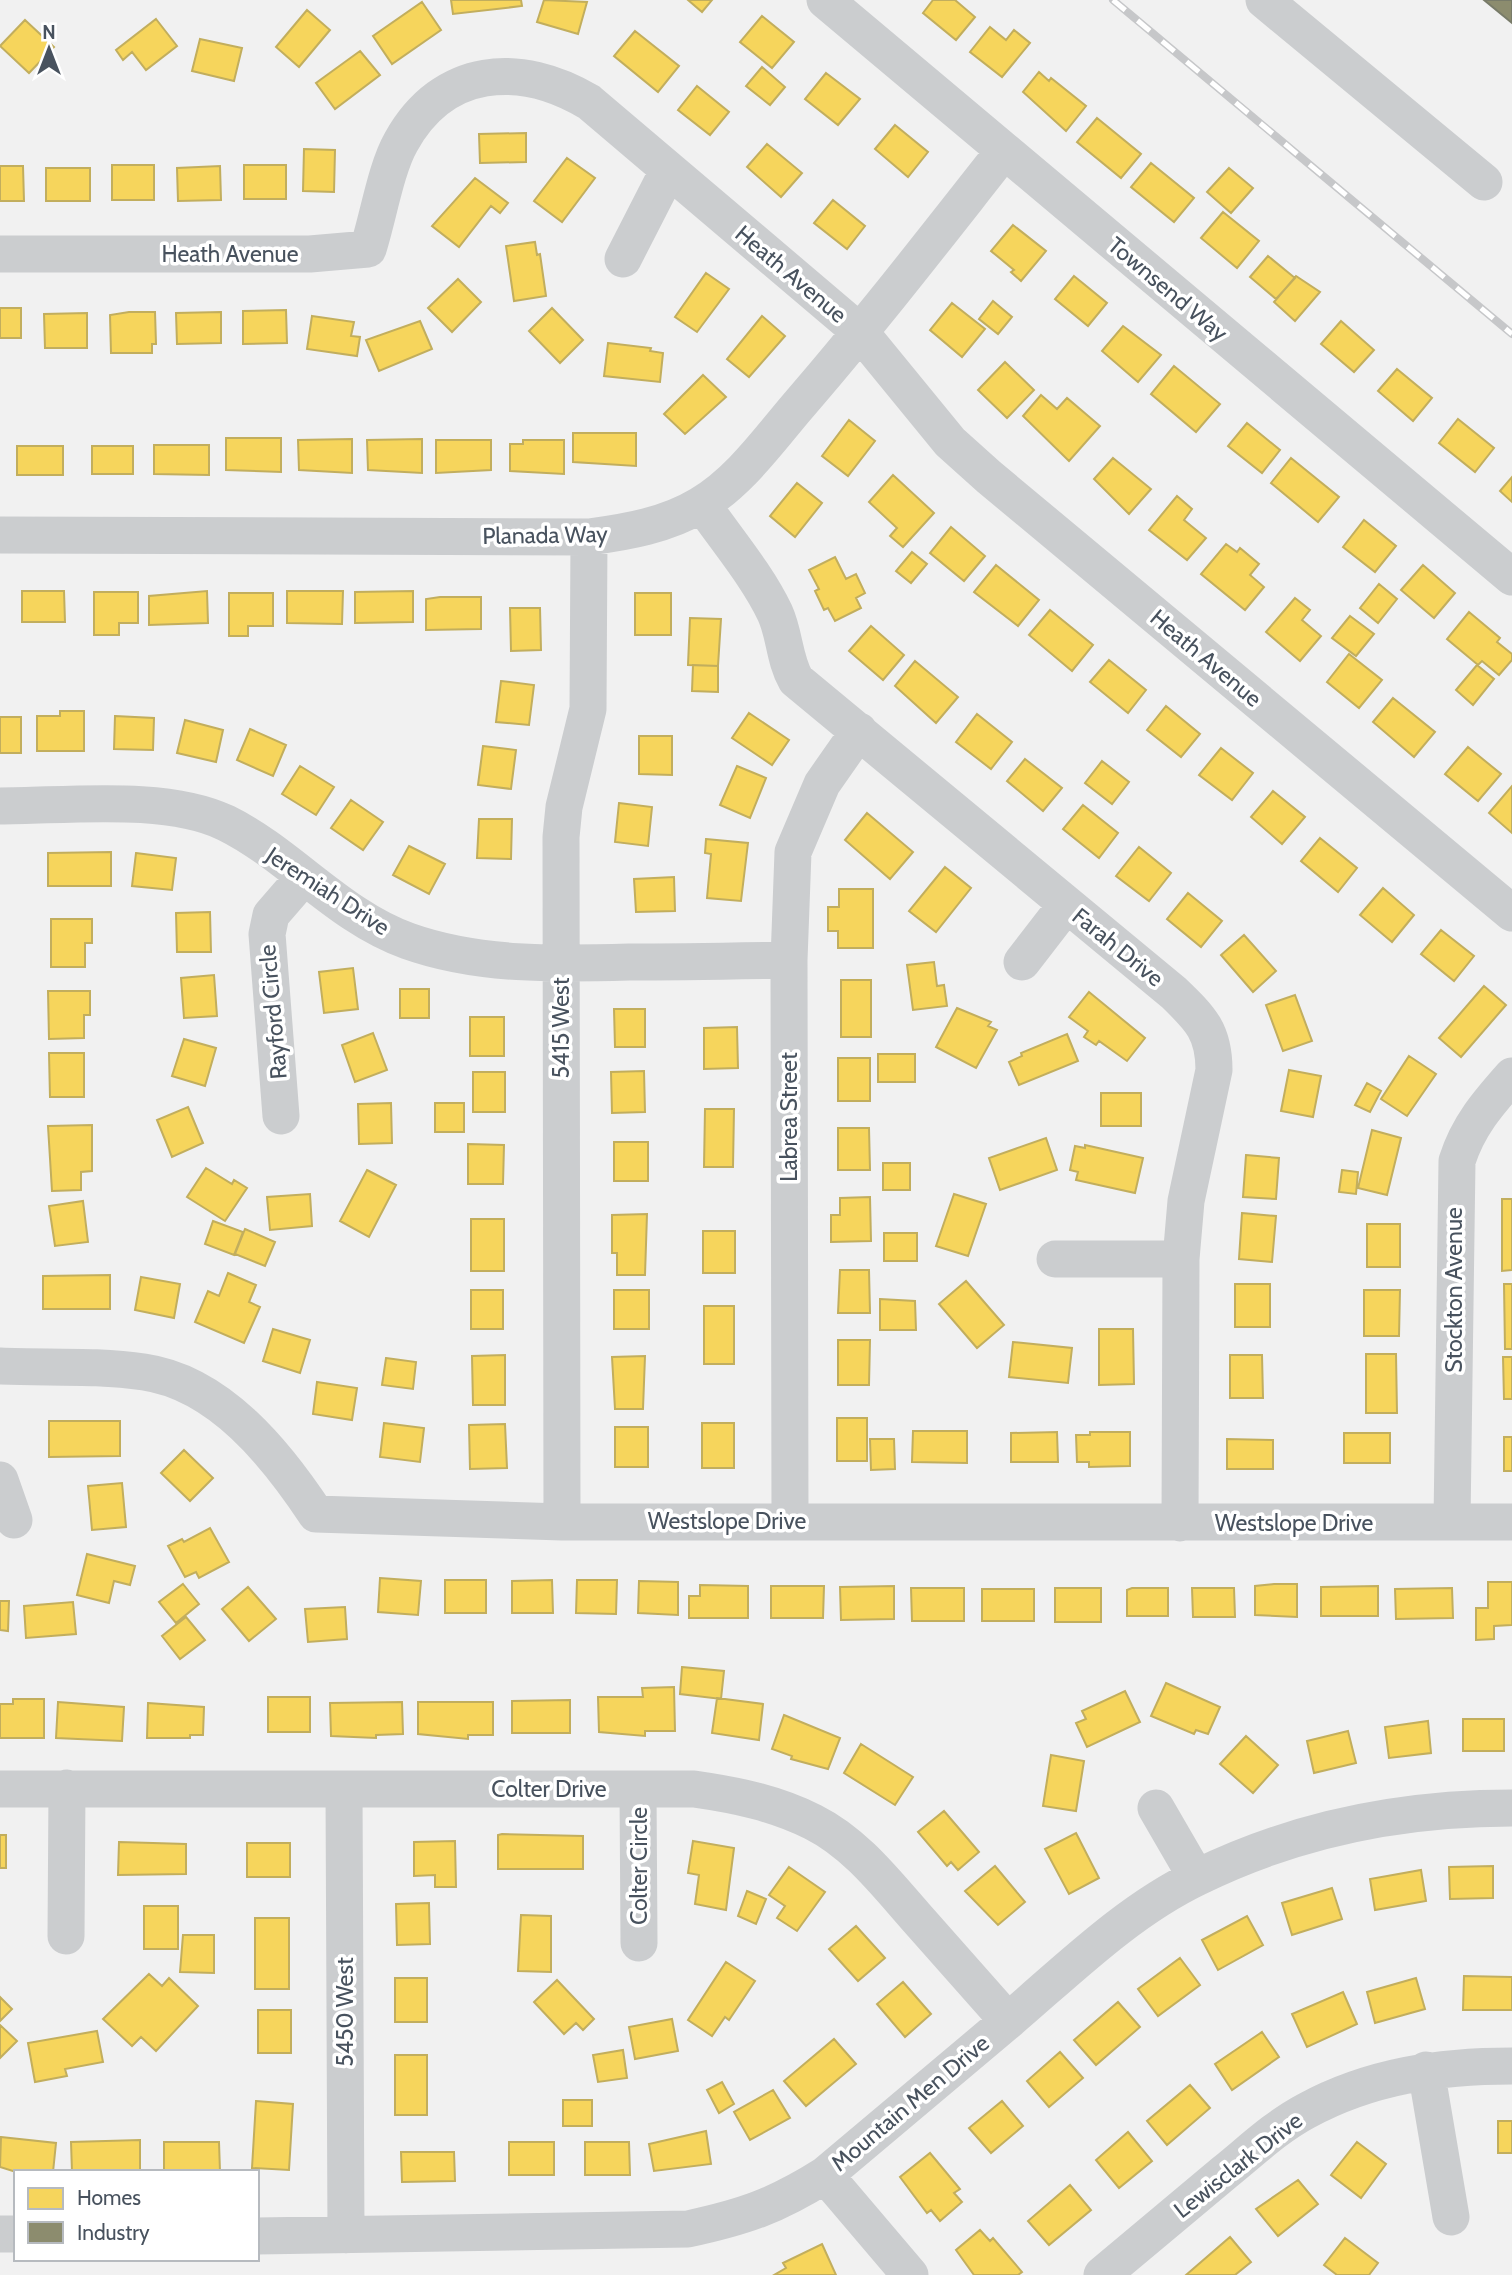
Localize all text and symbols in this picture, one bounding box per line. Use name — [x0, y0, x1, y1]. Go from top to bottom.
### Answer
north arrow — [14, 14, 84, 84]
text: N — [42, 21, 56, 44]
street label: Heath Avenue — [730, 219, 853, 329]
street label: Townsend Way — [1102, 231, 1234, 347]
street label: Heath Avenue — [162, 240, 299, 268]
street label: Planada Way — [482, 520, 608, 550]
street label: Heath Avenue — [1145, 603, 1268, 713]
street label: Jeremiah Drive — [260, 840, 395, 941]
street label: Farah Drive — [1067, 902, 1169, 992]
street label: Rayford Circle — [253, 943, 293, 1081]
street label: 5415 West — [547, 977, 575, 1078]
street label: Labrea Street — [775, 1052, 803, 1182]
street label: Stockton Avenue — [1440, 1207, 1468, 1373]
street label: Westslope Drive — [648, 1507, 807, 1535]
street label: Westslope Drive — [1215, 1509, 1374, 1537]
street label: Colter Drive — [491, 1775, 607, 1803]
street label: Colter Circle — [625, 1807, 653, 1925]
street label: 5450 West — [331, 1957, 359, 2067]
street label: Mountain Men Drive — [825, 2029, 995, 2177]
street label: Lewisclark Drive — [1168, 2106, 1308, 2224]
legend — [14, 2170, 259, 2261]
text: Homes — [77, 2185, 141, 2210]
text: Industry — [77, 2220, 150, 2245]

